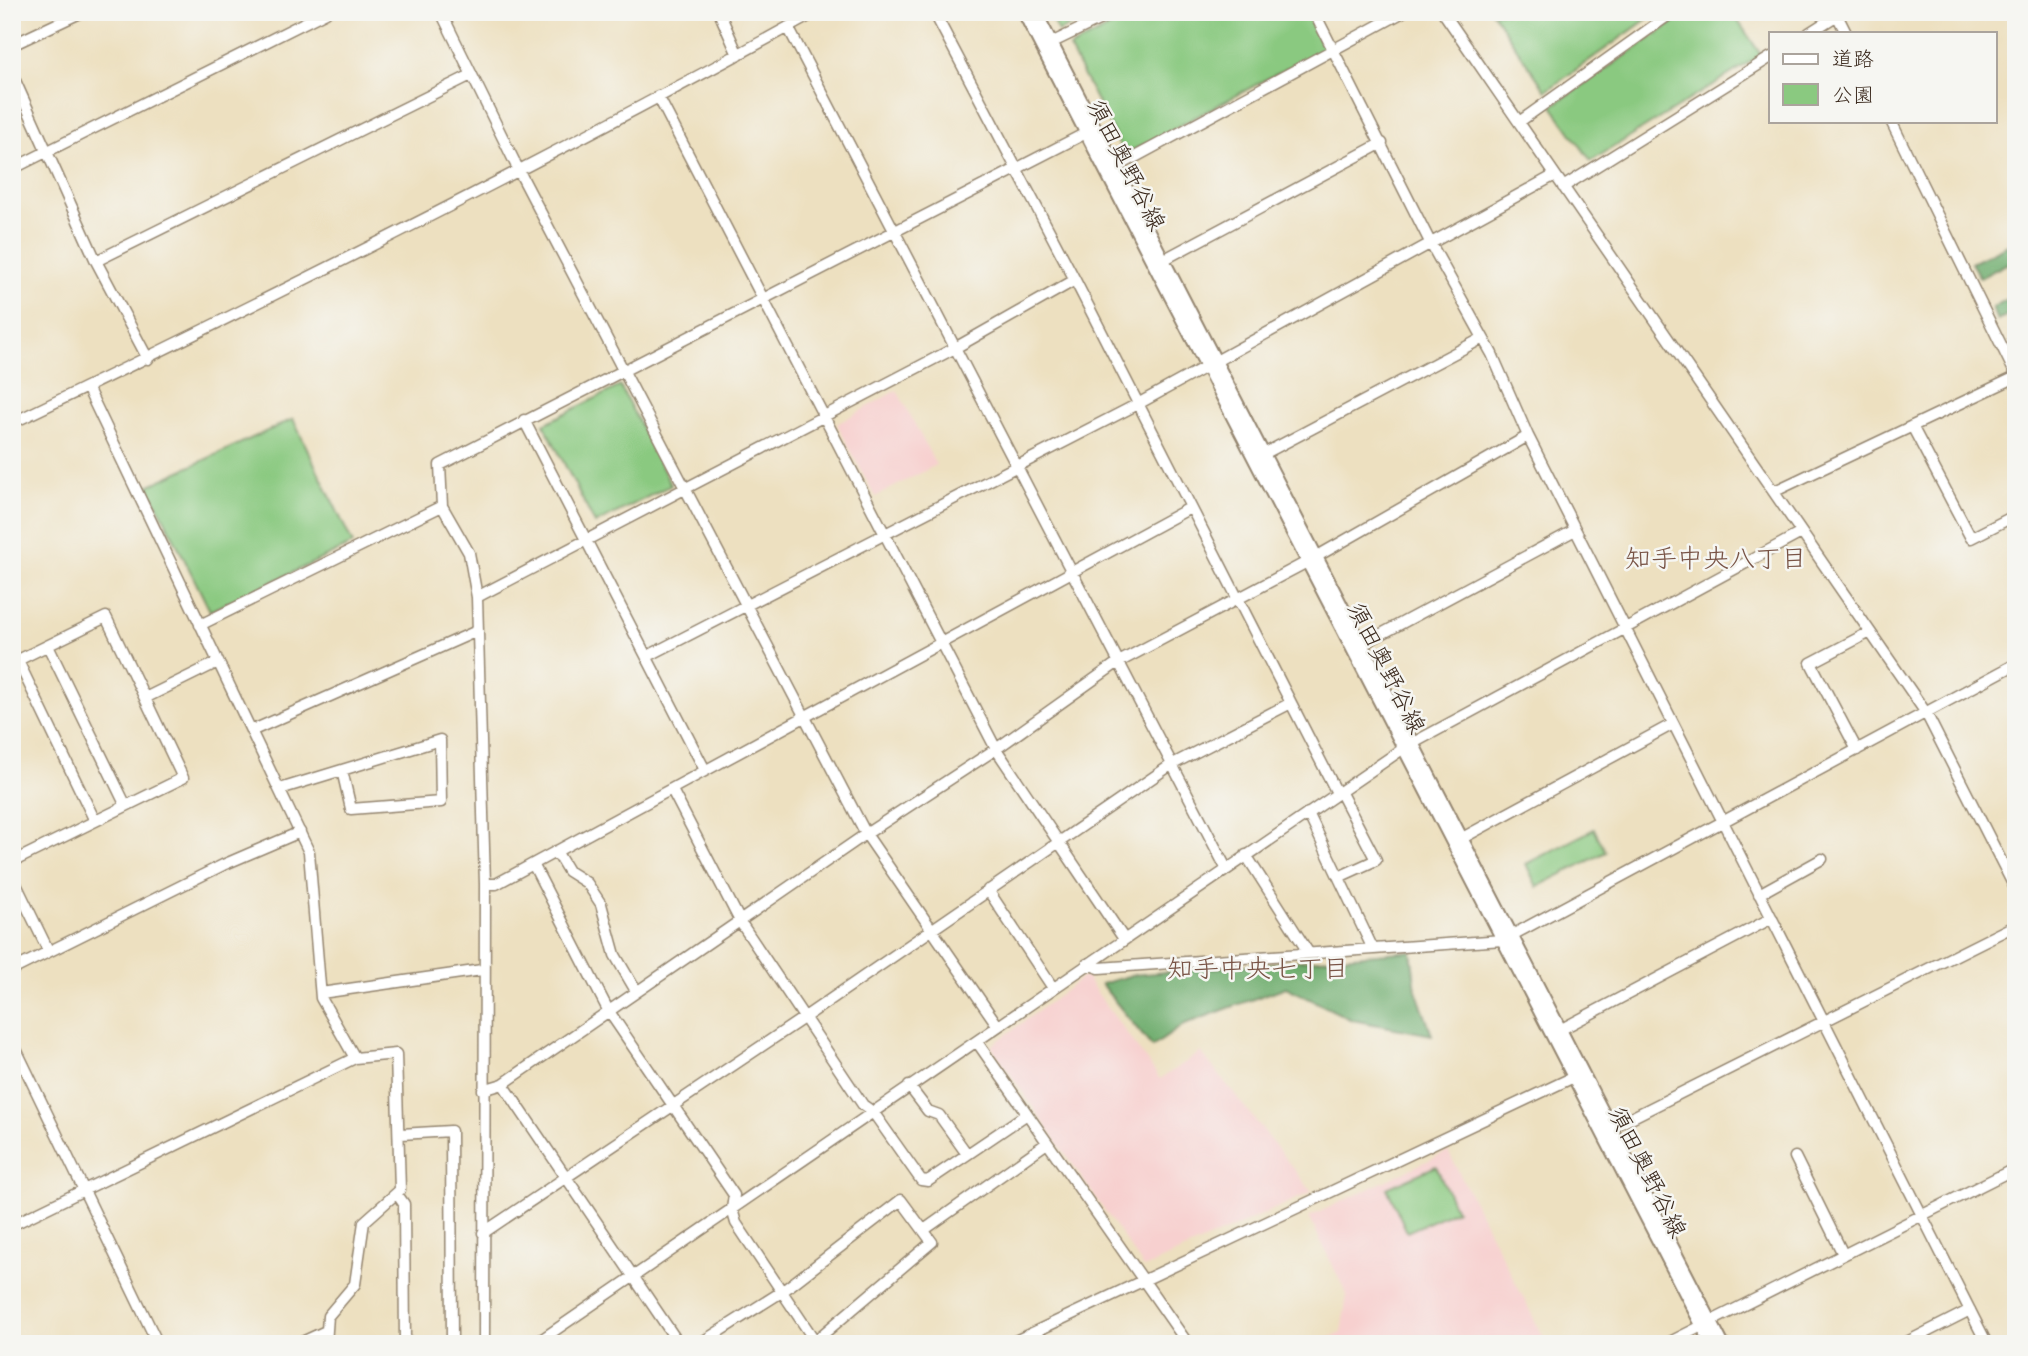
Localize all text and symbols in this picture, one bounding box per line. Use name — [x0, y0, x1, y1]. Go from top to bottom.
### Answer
legend — [1769, 32, 1996, 122]
text: 道路 — [1832, 47, 1874, 72]
text: 公園 — [1832, 83, 1874, 108]
street label: 須田奥野谷線 — [1080, 94, 1172, 236]
district label: 知手中央八丁目 — [1625, 544, 1807, 575]
street label: 須田奥野谷線 — [1340, 597, 1432, 739]
district label: 知手中央七丁目 — [1167, 954, 1349, 985]
street label: 須田奥野谷線 — [1601, 1101, 1693, 1243]

